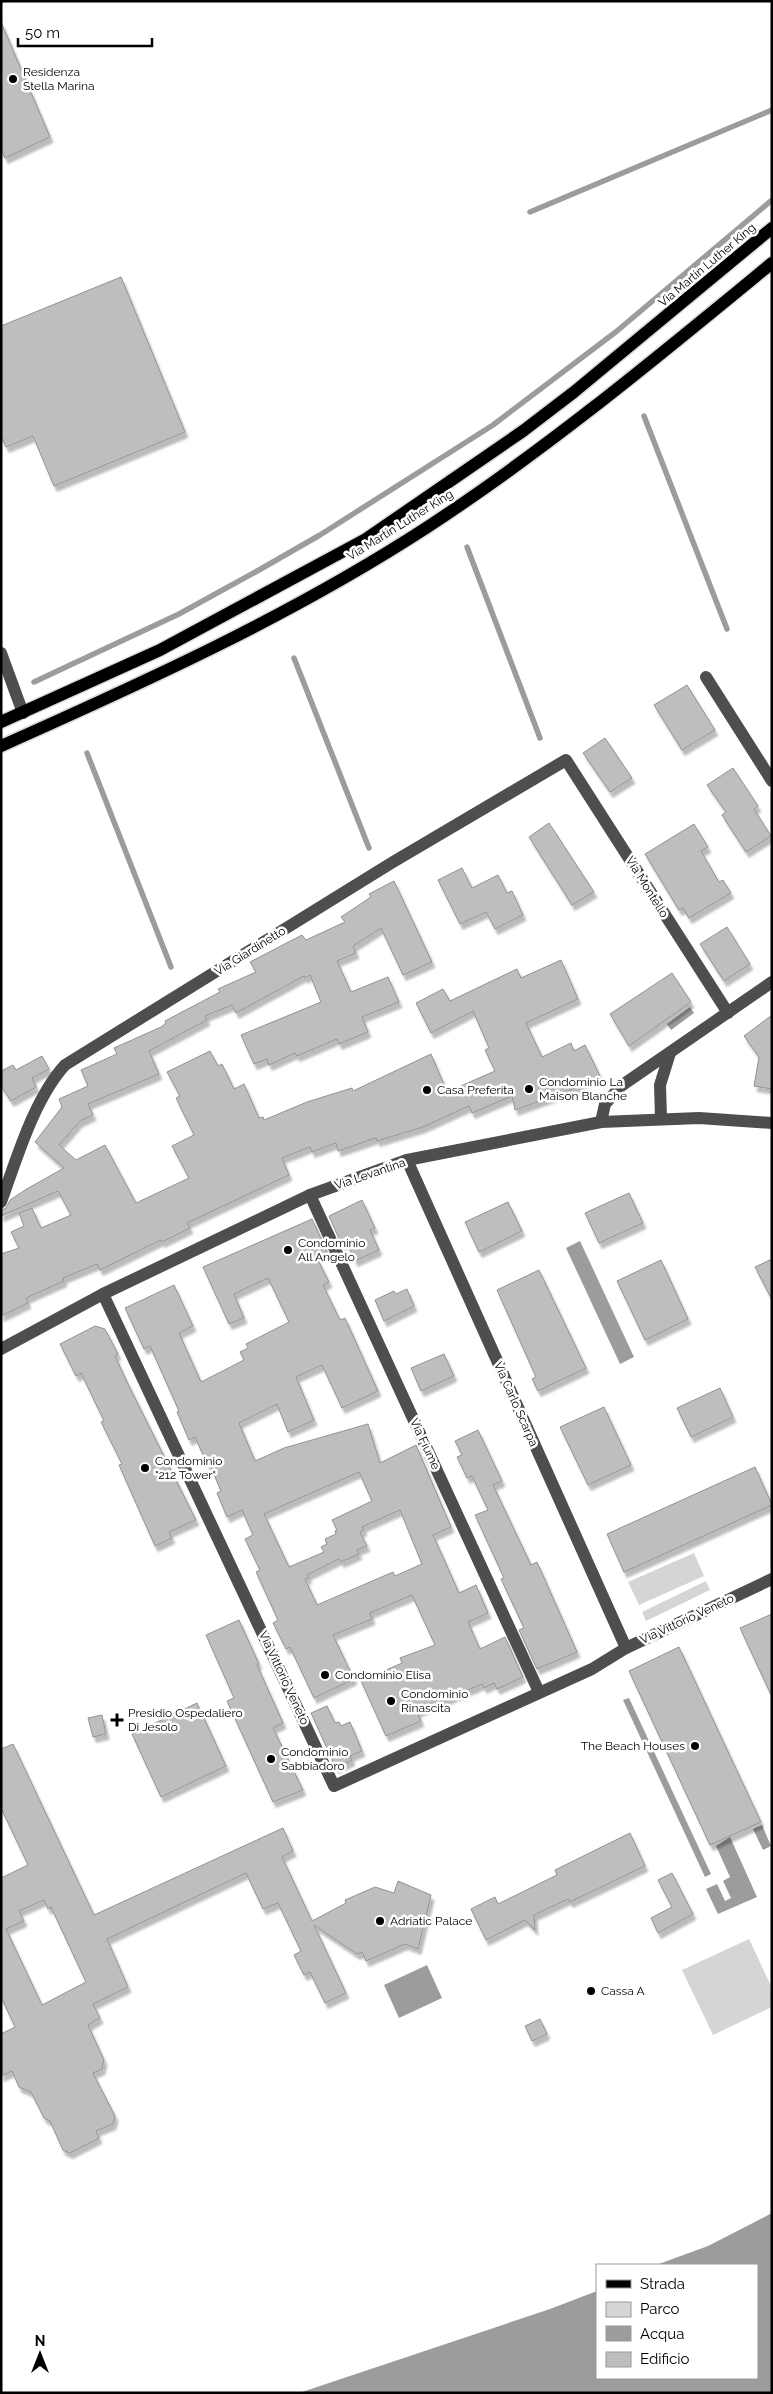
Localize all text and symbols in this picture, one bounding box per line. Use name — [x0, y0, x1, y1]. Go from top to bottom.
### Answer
scale bar — [18, 15, 151, 47]
text: 50 m — [25, 24, 60, 42]
place label: Residenza Stella Marina — [23, 65, 95, 93]
marker: Residenza Stella Marina — [7, 73, 19, 85]
street label: Via Martin Luther King — [656, 220, 758, 310]
street label: Via Martin Luther King — [344, 487, 456, 563]
street label: Via Montello — [623, 854, 671, 920]
street label: Via Giardinetto — [212, 924, 288, 978]
place label: Condominio La Maison Blanche — [539, 1075, 627, 1103]
place label: Casa Preferita — [437, 1083, 514, 1097]
marker: Condominio La Maison Blanche — [523, 1083, 535, 1095]
marker: Casa Preferita — [421, 1084, 433, 1096]
street label: Via Levantina — [333, 1155, 407, 1193]
place label: Condominio All Angelo — [298, 1236, 365, 1264]
marker: Condominio All Angelo — [282, 1244, 294, 1256]
street label: Via Carlo Scarpa — [491, 1359, 541, 1449]
street label: Via Fiume — [407, 1416, 443, 1472]
place label: Condominio "212 Tower" — [155, 1454, 222, 1482]
marker: Condominio "212 Tower" — [139, 1462, 151, 1474]
street label: Via Vittorio Veneto — [638, 1591, 736, 1647]
street label: Via Vittorio Veneto — [256, 1629, 312, 1727]
place label: Condominio Elisa — [335, 1668, 431, 1682]
marker: Condominio Elisa — [319, 1669, 331, 1681]
place label: Condominio Rinascita — [401, 1687, 468, 1715]
marker: Condominio Rinascita — [385, 1695, 397, 1707]
place label: Presidio Ospedaliero Di Jesolo — [128, 1706, 243, 1734]
marker: Presidio Ospedaliero Di Jesolo — [110, 1713, 124, 1727]
place label: The Beach Houses — [581, 1739, 685, 1753]
marker: The Beach Houses — [689, 1740, 701, 1752]
place label: Condominio Sabbiadoro — [281, 1745, 348, 1773]
marker: Condominio Sabbiadoro — [265, 1753, 277, 1765]
place label: Adriatic Palace — [390, 1914, 472, 1928]
marker: Adriatic Palace — [374, 1915, 386, 1927]
place label: Cassa A — [601, 1984, 645, 1998]
marker: Cassa A — [585, 1985, 597, 1997]
legend — [596, 2264, 758, 2379]
text: Strada — [640, 2275, 685, 2293]
text: Parco — [640, 2300, 680, 2318]
text: Acqua — [640, 2325, 684, 2343]
north arrow — [15, 2329, 65, 2379]
text: N — [35, 2333, 45, 2349]
text: Edificio — [640, 2350, 690, 2368]

